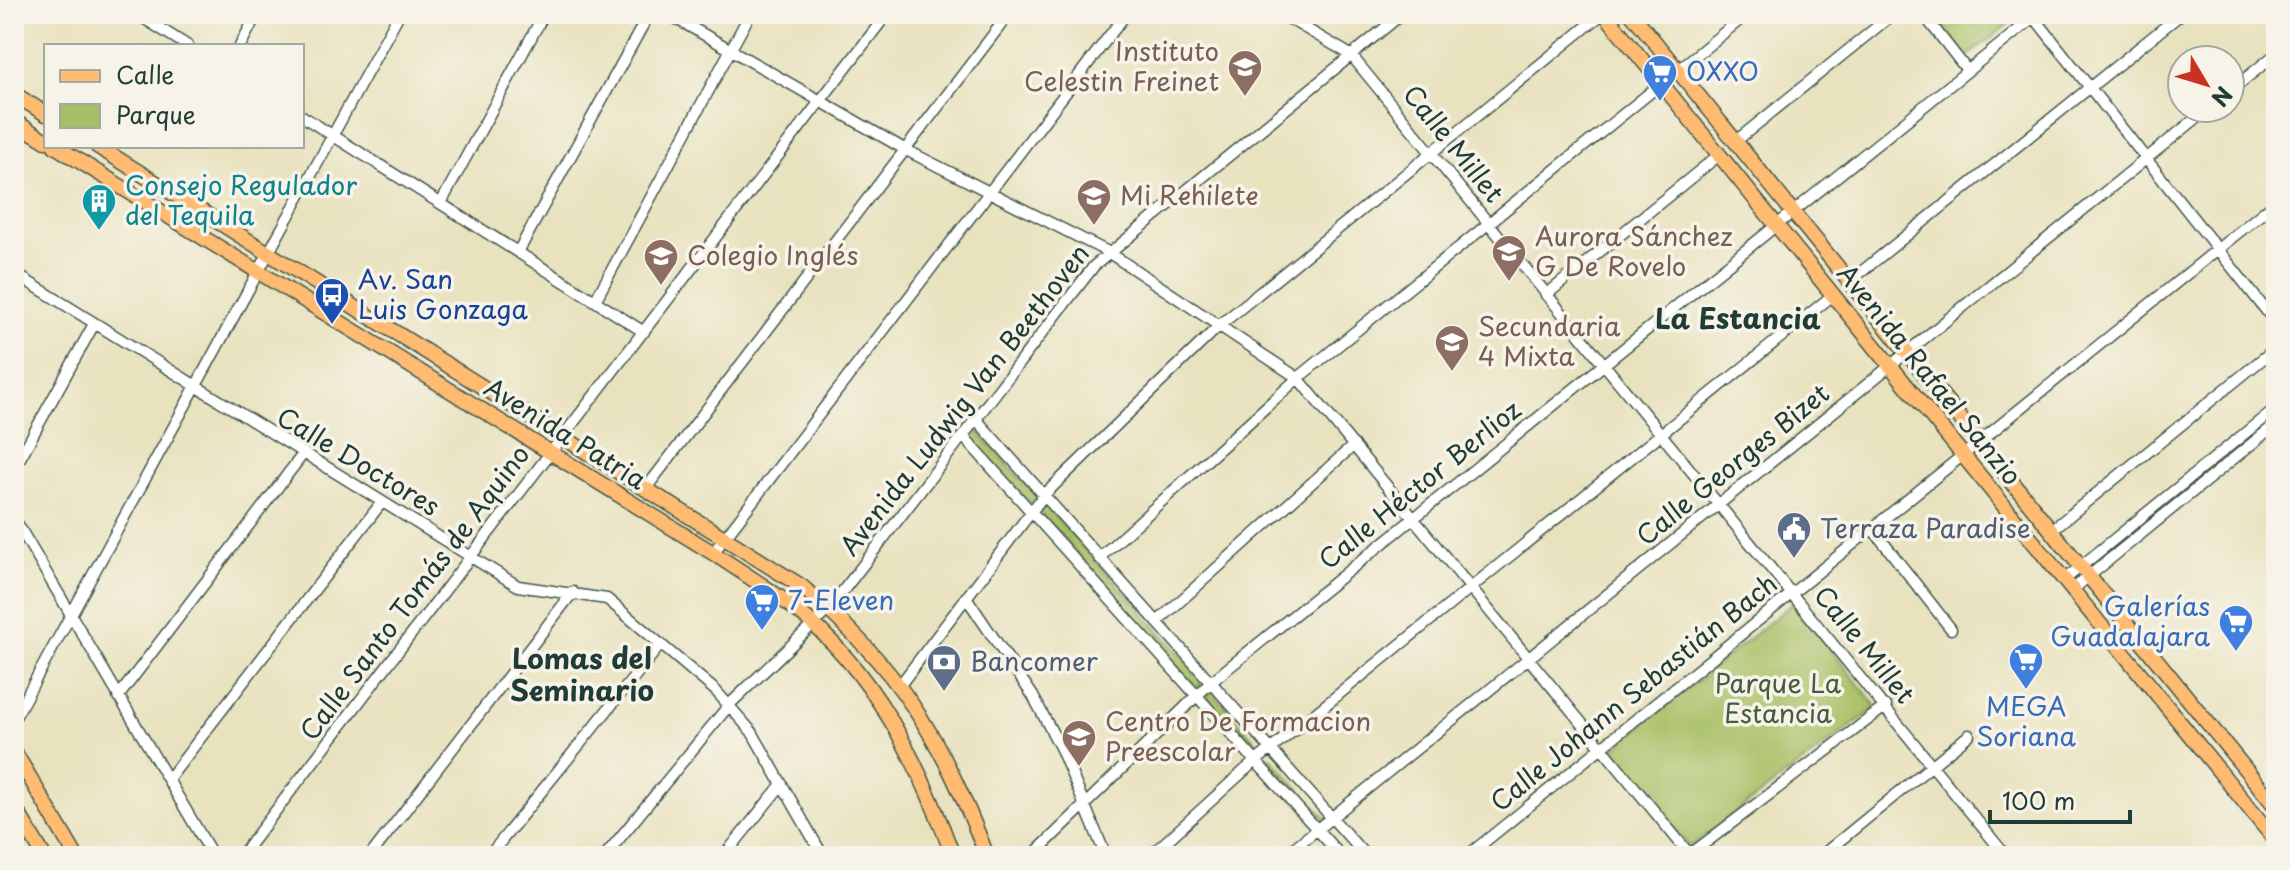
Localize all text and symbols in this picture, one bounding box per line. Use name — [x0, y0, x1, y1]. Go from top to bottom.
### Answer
place label: Instituto Celestin Freinet — [1024, 31, 1219, 100]
legend — [44, 44, 304, 148]
north arrow — [2166, 44, 2246, 124]
school or university icon: Instituto Celestin Freinet — [1226, 48, 1264, 98]
place label: OXXO — [1686, 51, 1759, 90]
supermarket icon: OXXO — [1641, 53, 1679, 103]
text: Calle — [116, 56, 174, 92]
street label: Calle Millet — [1394, 76, 1514, 210]
text: N — [2205, 80, 2241, 114]
text: Parque — [116, 96, 196, 132]
place label: Consejo Regulador del Tequila — [125, 165, 357, 234]
place label: Mi Rehilete — [1120, 175, 1258, 214]
school or university icon: Mi Rehilete — [1075, 177, 1113, 227]
building icon: Consejo Regulador del Tequila — [80, 182, 118, 232]
place label: Aurora Sánchez G De Rovelo — [1535, 216, 1733, 285]
school or university icon: Aurora Sánchez G De Rovelo — [1490, 233, 1528, 283]
place label: Colegio Inglés — [687, 235, 858, 274]
street label: Avenida Ludwig Van Beethoven — [830, 235, 1098, 563]
school or university icon: Colegio Inglés — [642, 237, 680, 287]
street label: Avenida Rafael Sanzio — [1828, 255, 2032, 493]
place label: Av. San Luis Gonzaga — [358, 259, 528, 328]
bus stop icon: Av. San Luis Gonzaga — [313, 276, 351, 326]
district label: La Estancia — [1655, 296, 1821, 339]
place label: Secundaria 4 Mixta — [1478, 306, 1621, 375]
school or university icon: Secundaria 4 Mixta — [1433, 323, 1471, 373]
street label: Avenida Patria — [477, 367, 655, 499]
street label: Calle Georges Bizet — [1627, 374, 1837, 554]
street label: Calle Héctor Berlioz — [1309, 390, 1529, 578]
street label: Calle Doctores — [270, 397, 448, 525]
street label: Calle Santo Tomás de Aquino — [290, 436, 538, 748]
place label: Terraza Paradise — [1820, 508, 2031, 547]
public building icon: Terraza Paradise — [1775, 510, 1813, 560]
street label: Calle Johann Sebastián Bach — [1481, 564, 1785, 820]
street label: Calle Millet — [1805, 577, 1925, 711]
place label: 7-Eleven — [788, 580, 894, 619]
supermarket icon: 7-Eleven — [743, 582, 781, 632]
place label: Galerías Guadalajara — [2050, 586, 2211, 655]
supermarket icon: Galerías Guadalajara — [2217, 603, 2255, 653]
district label: Lomas del Seminario — [510, 636, 654, 711]
place label: Bancomer — [970, 641, 1099, 680]
supermarket icon: MEGA Soriana — [2007, 641, 2045, 691]
bank icon: Bancomer — [925, 643, 963, 693]
park label: Parque La Estancia — [1715, 663, 1842, 732]
place label: MEGA Soriana — [1976, 686, 2076, 755]
place label: Centro De Formacion Preescolar — [1105, 701, 1371, 770]
school or university icon: Centro De Formacion Preescolar — [1060, 718, 1098, 768]
scale bar — [1990, 774, 2130, 824]
text: 100 m — [2002, 782, 2075, 818]

